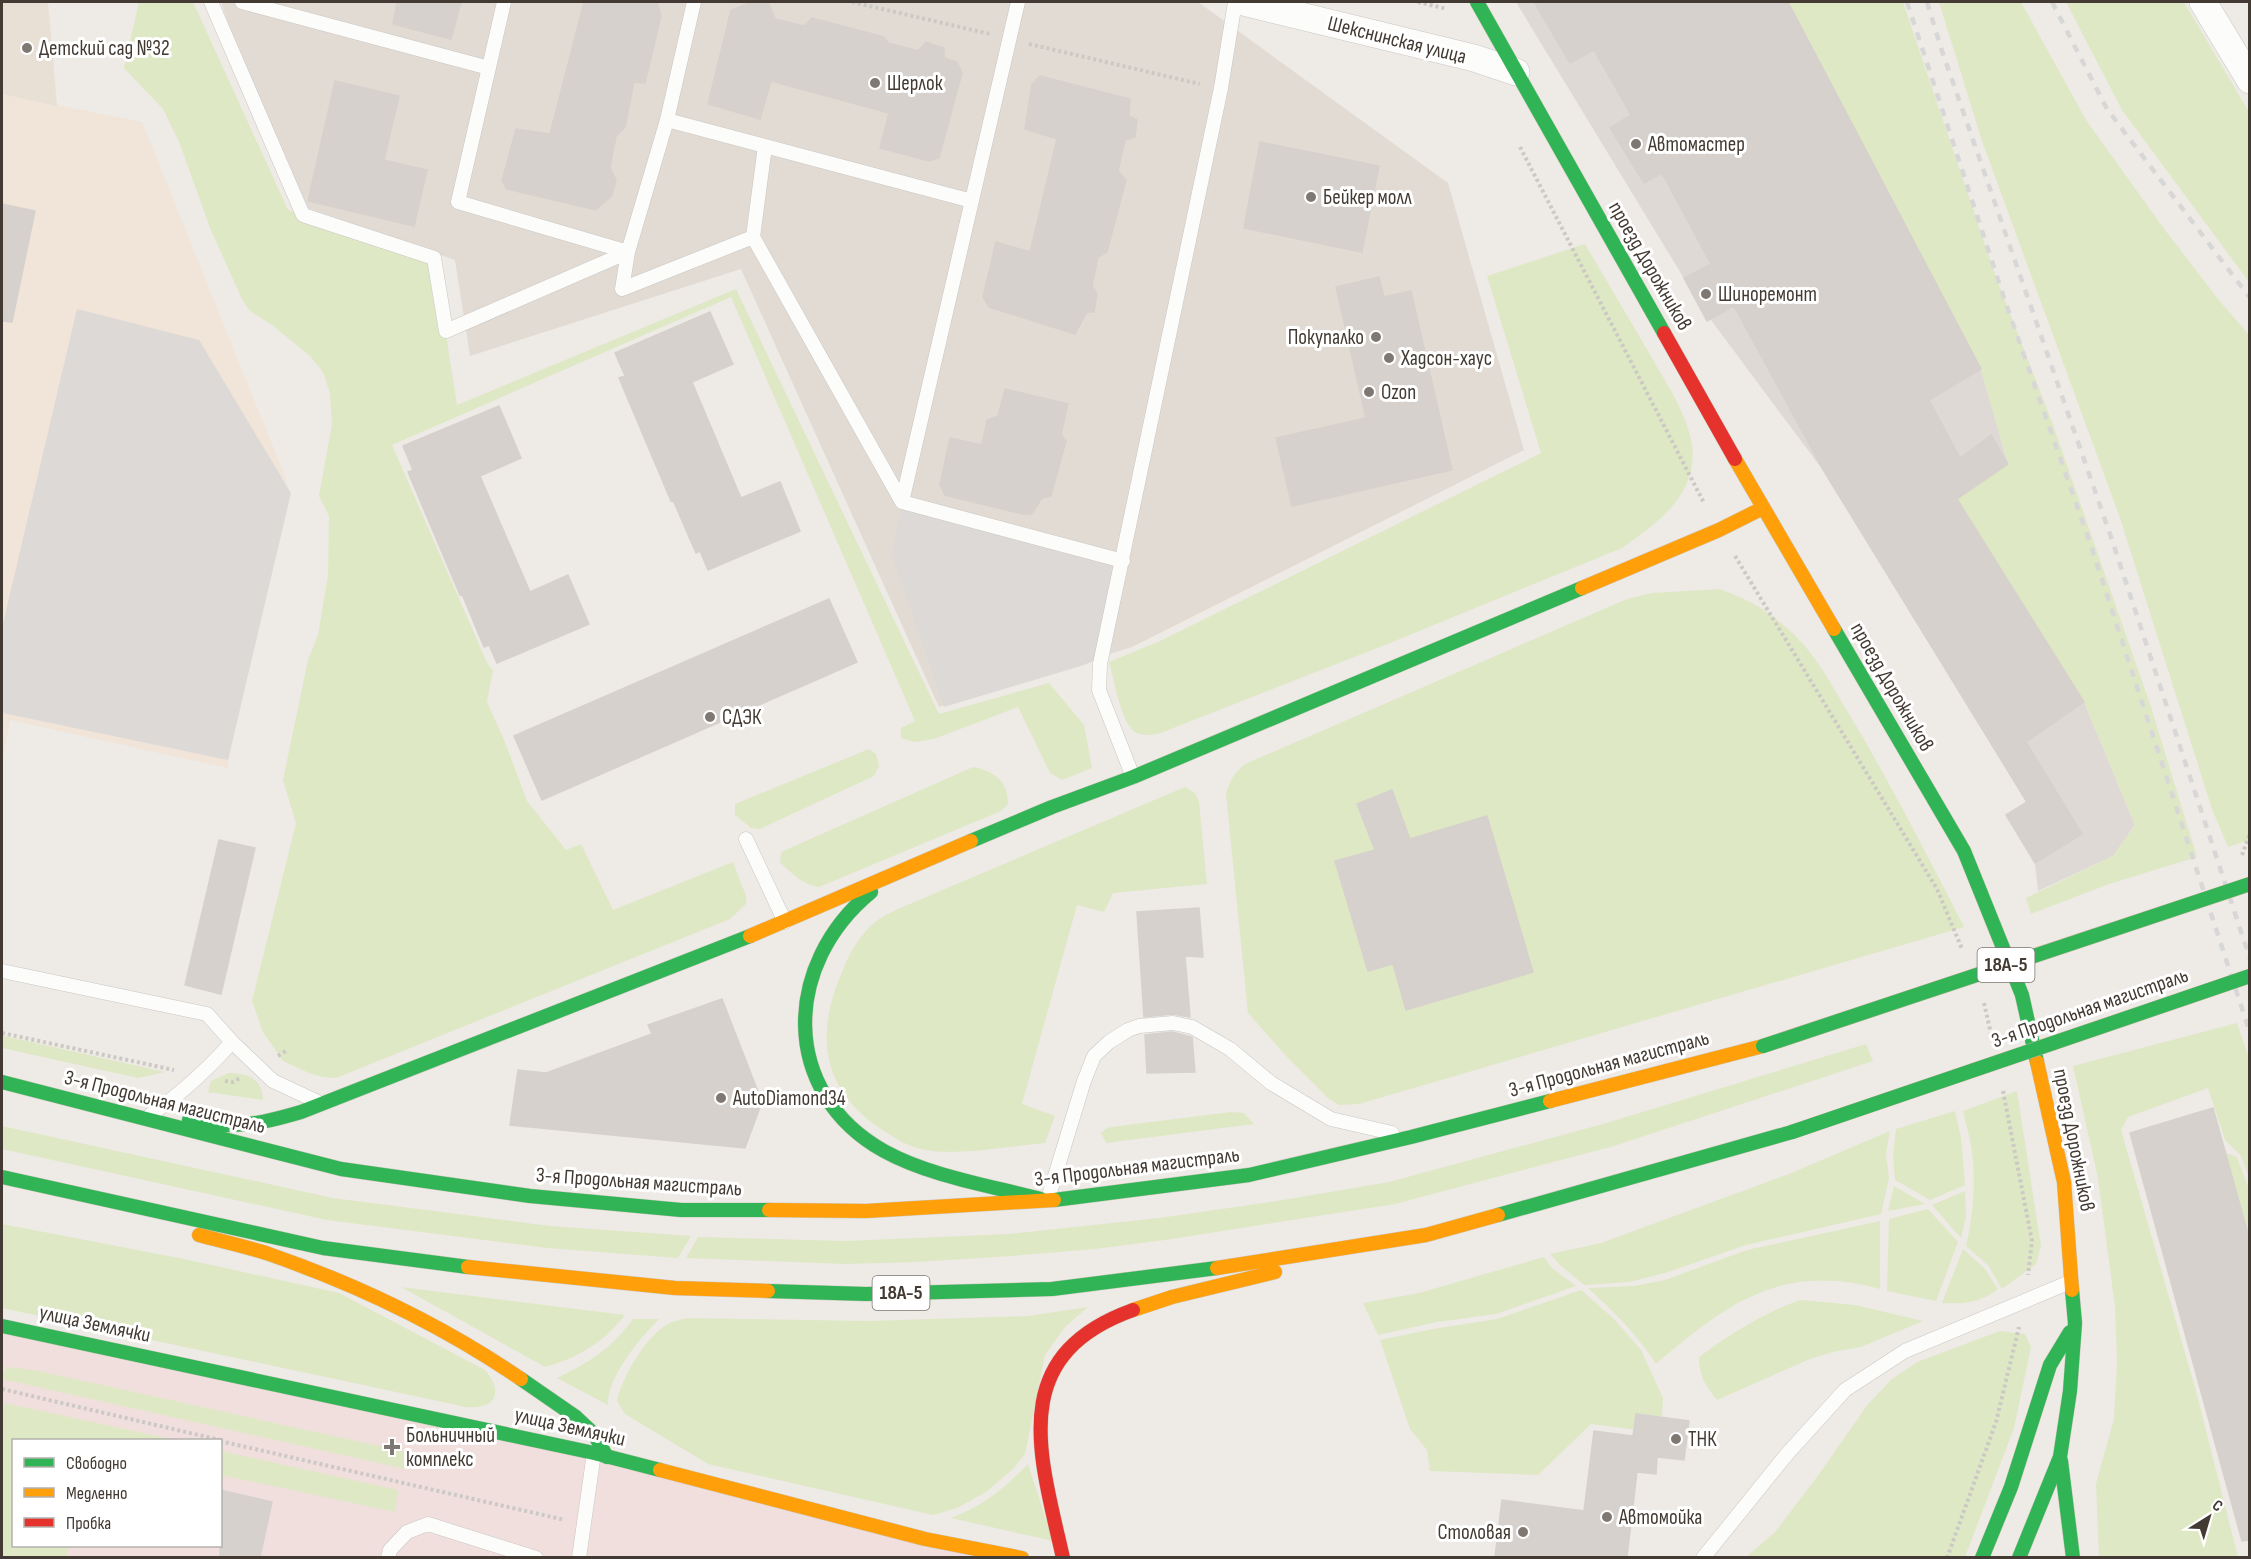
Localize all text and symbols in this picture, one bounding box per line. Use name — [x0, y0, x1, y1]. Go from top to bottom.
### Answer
street label: Шекснинская улица — [1325, 11, 1469, 69]
place label: Детский сад №32 — [39, 36, 170, 61]
marker: Детский сад №32 — [20, 41, 34, 55]
place label: Шерлок — [887, 71, 943, 96]
marker: Шерлок — [868, 76, 882, 90]
place label: Автомастер — [1647, 132, 1745, 157]
marker: Автомастер — [1629, 137, 1643, 151]
place label: Бейкер молл — [1323, 185, 1412, 210]
marker: Бейкер молл — [1304, 190, 1318, 204]
street label: проезд Дорожников — [1603, 197, 1697, 335]
place label: Шиноремонт — [1718, 282, 1817, 307]
marker: Шиноремонт — [1699, 287, 1713, 301]
place label: Покупалко — [1288, 325, 1364, 350]
marker: Покупалко — [1369, 330, 1383, 344]
place label: Хадсон-хаус — [1400, 346, 1492, 371]
marker: Хадсон-хаус — [1382, 351, 1396, 365]
place label: Ozon — [1381, 380, 1416, 405]
marker: Ozon — [1362, 385, 1376, 399]
street label: проезд Дорожников — [1845, 618, 1939, 756]
place label: СДЭК — [722, 705, 762, 730]
marker: СДЭК — [703, 710, 717, 724]
road number: 18А-5 — [1978, 948, 2034, 982]
street label: 3-я Продольная магистраль — [1988, 963, 2192, 1053]
street label: 3-я Продольная магистраль — [1506, 1025, 1712, 1103]
street label: 3-я Продольная магистраль — [62, 1065, 268, 1139]
street label: проезд Дорожников — [2048, 1067, 2100, 1213]
place label: AutoDiamond34 — [732, 1086, 846, 1111]
marker: AutoDiamond34 — [714, 1091, 728, 1105]
street label: 3-я Продольная магистраль — [1033, 1142, 1241, 1192]
street label: 3-я Продольная магистраль — [535, 1162, 743, 1202]
road number: 18А-5 — [872, 1276, 930, 1310]
street label: улица Землячки — [37, 1300, 153, 1348]
street label: улица Землячки — [512, 1402, 628, 1452]
place label: Больничный комплекс — [406, 1423, 495, 1472]
place label: ТНК — [1688, 1427, 1717, 1452]
marker: ТНК — [1669, 1432, 1683, 1446]
marker: Больничный комплекс — [383, 1438, 401, 1456]
legend — [12, 1439, 222, 1547]
text: Свободно — [66, 1453, 127, 1474]
text: Медленно — [66, 1483, 128, 1504]
north arrow — [2179, 1487, 2239, 1547]
text: С — [2208, 1496, 2226, 1516]
place label: Автомойка — [1618, 1505, 1702, 1530]
marker: Автомойка — [1600, 1510, 1614, 1524]
text: Пробка — [66, 1513, 111, 1534]
place label: Столовая — [1438, 1520, 1511, 1545]
marker: Столовая — [1516, 1525, 1530, 1539]

